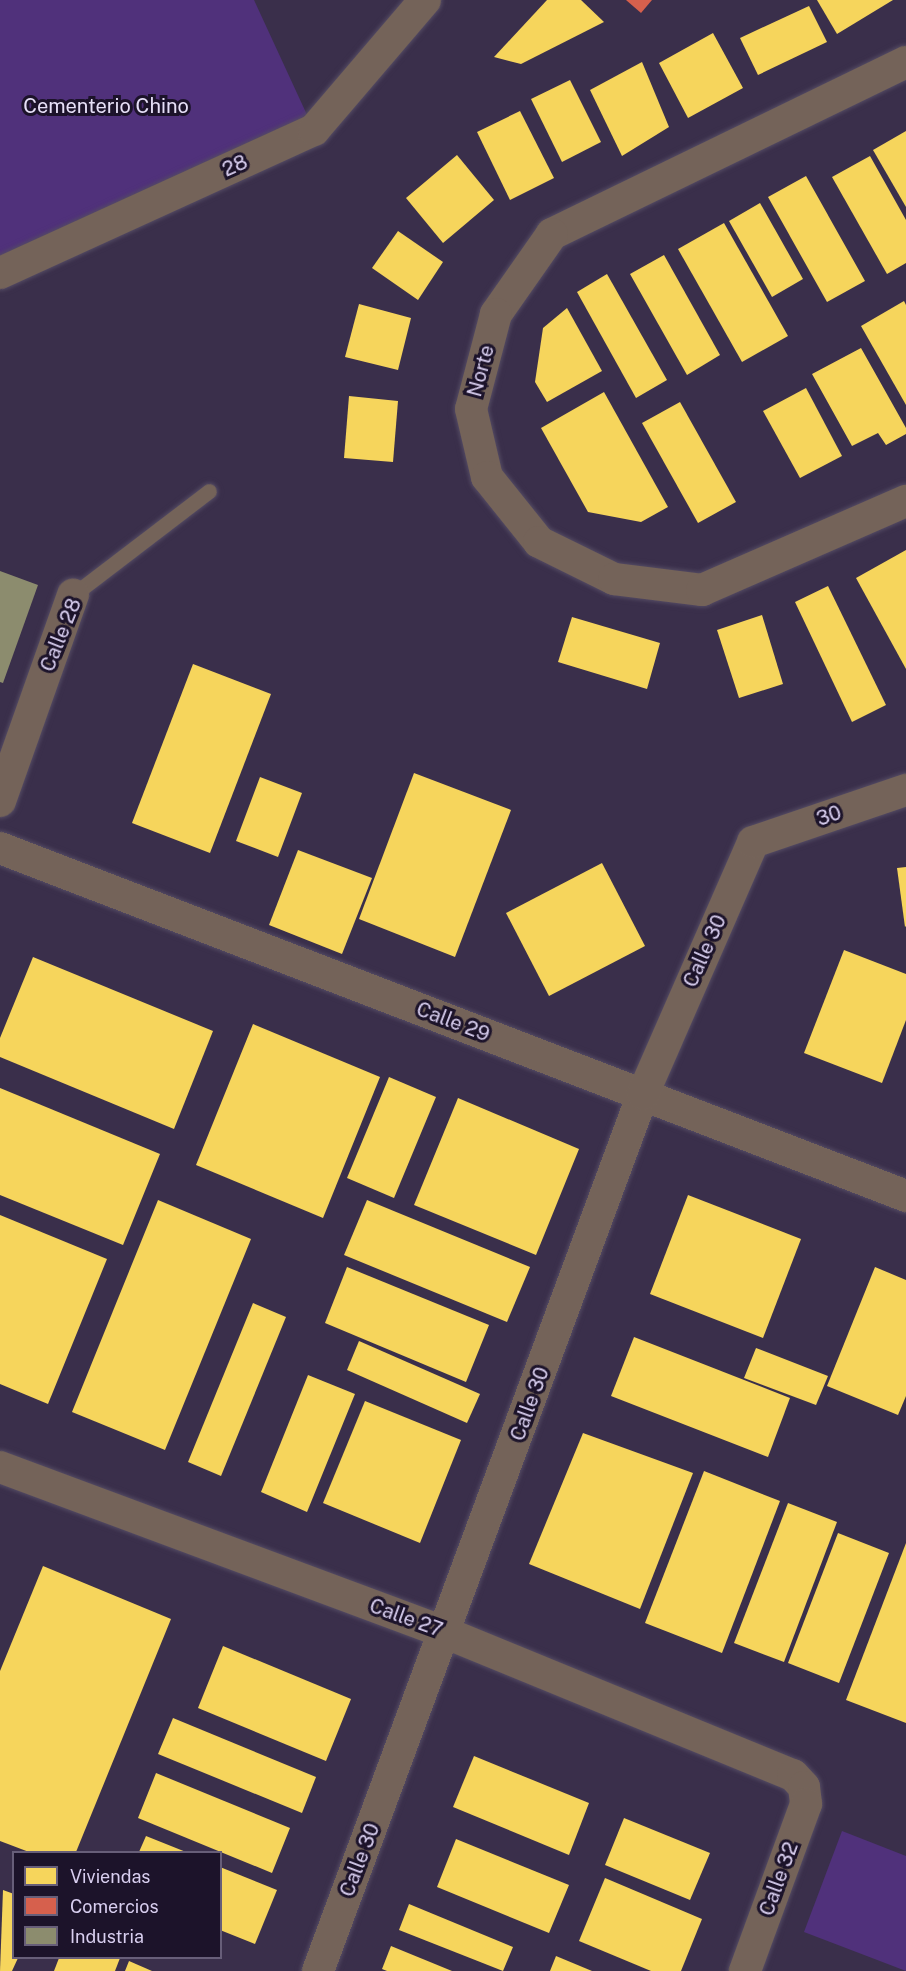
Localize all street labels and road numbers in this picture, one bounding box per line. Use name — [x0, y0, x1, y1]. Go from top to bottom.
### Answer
street label: 28 — [219, 150, 251, 182]
street label: Norte — [463, 342, 499, 400]
street label: Calle 28 — [35, 595, 87, 675]
street label: 30 — [813, 801, 845, 831]
street label: Calle 30 — [678, 911, 732, 991]
street label: Calle 29 — [413, 997, 493, 1047]
street label: Calle 30 — [506, 1364, 554, 1444]
street label: Calle 27 — [366, 1594, 446, 1642]
street label: Calle 30 — [335, 1820, 385, 1900]
street label: Calle 32 — [755, 1839, 803, 1919]

